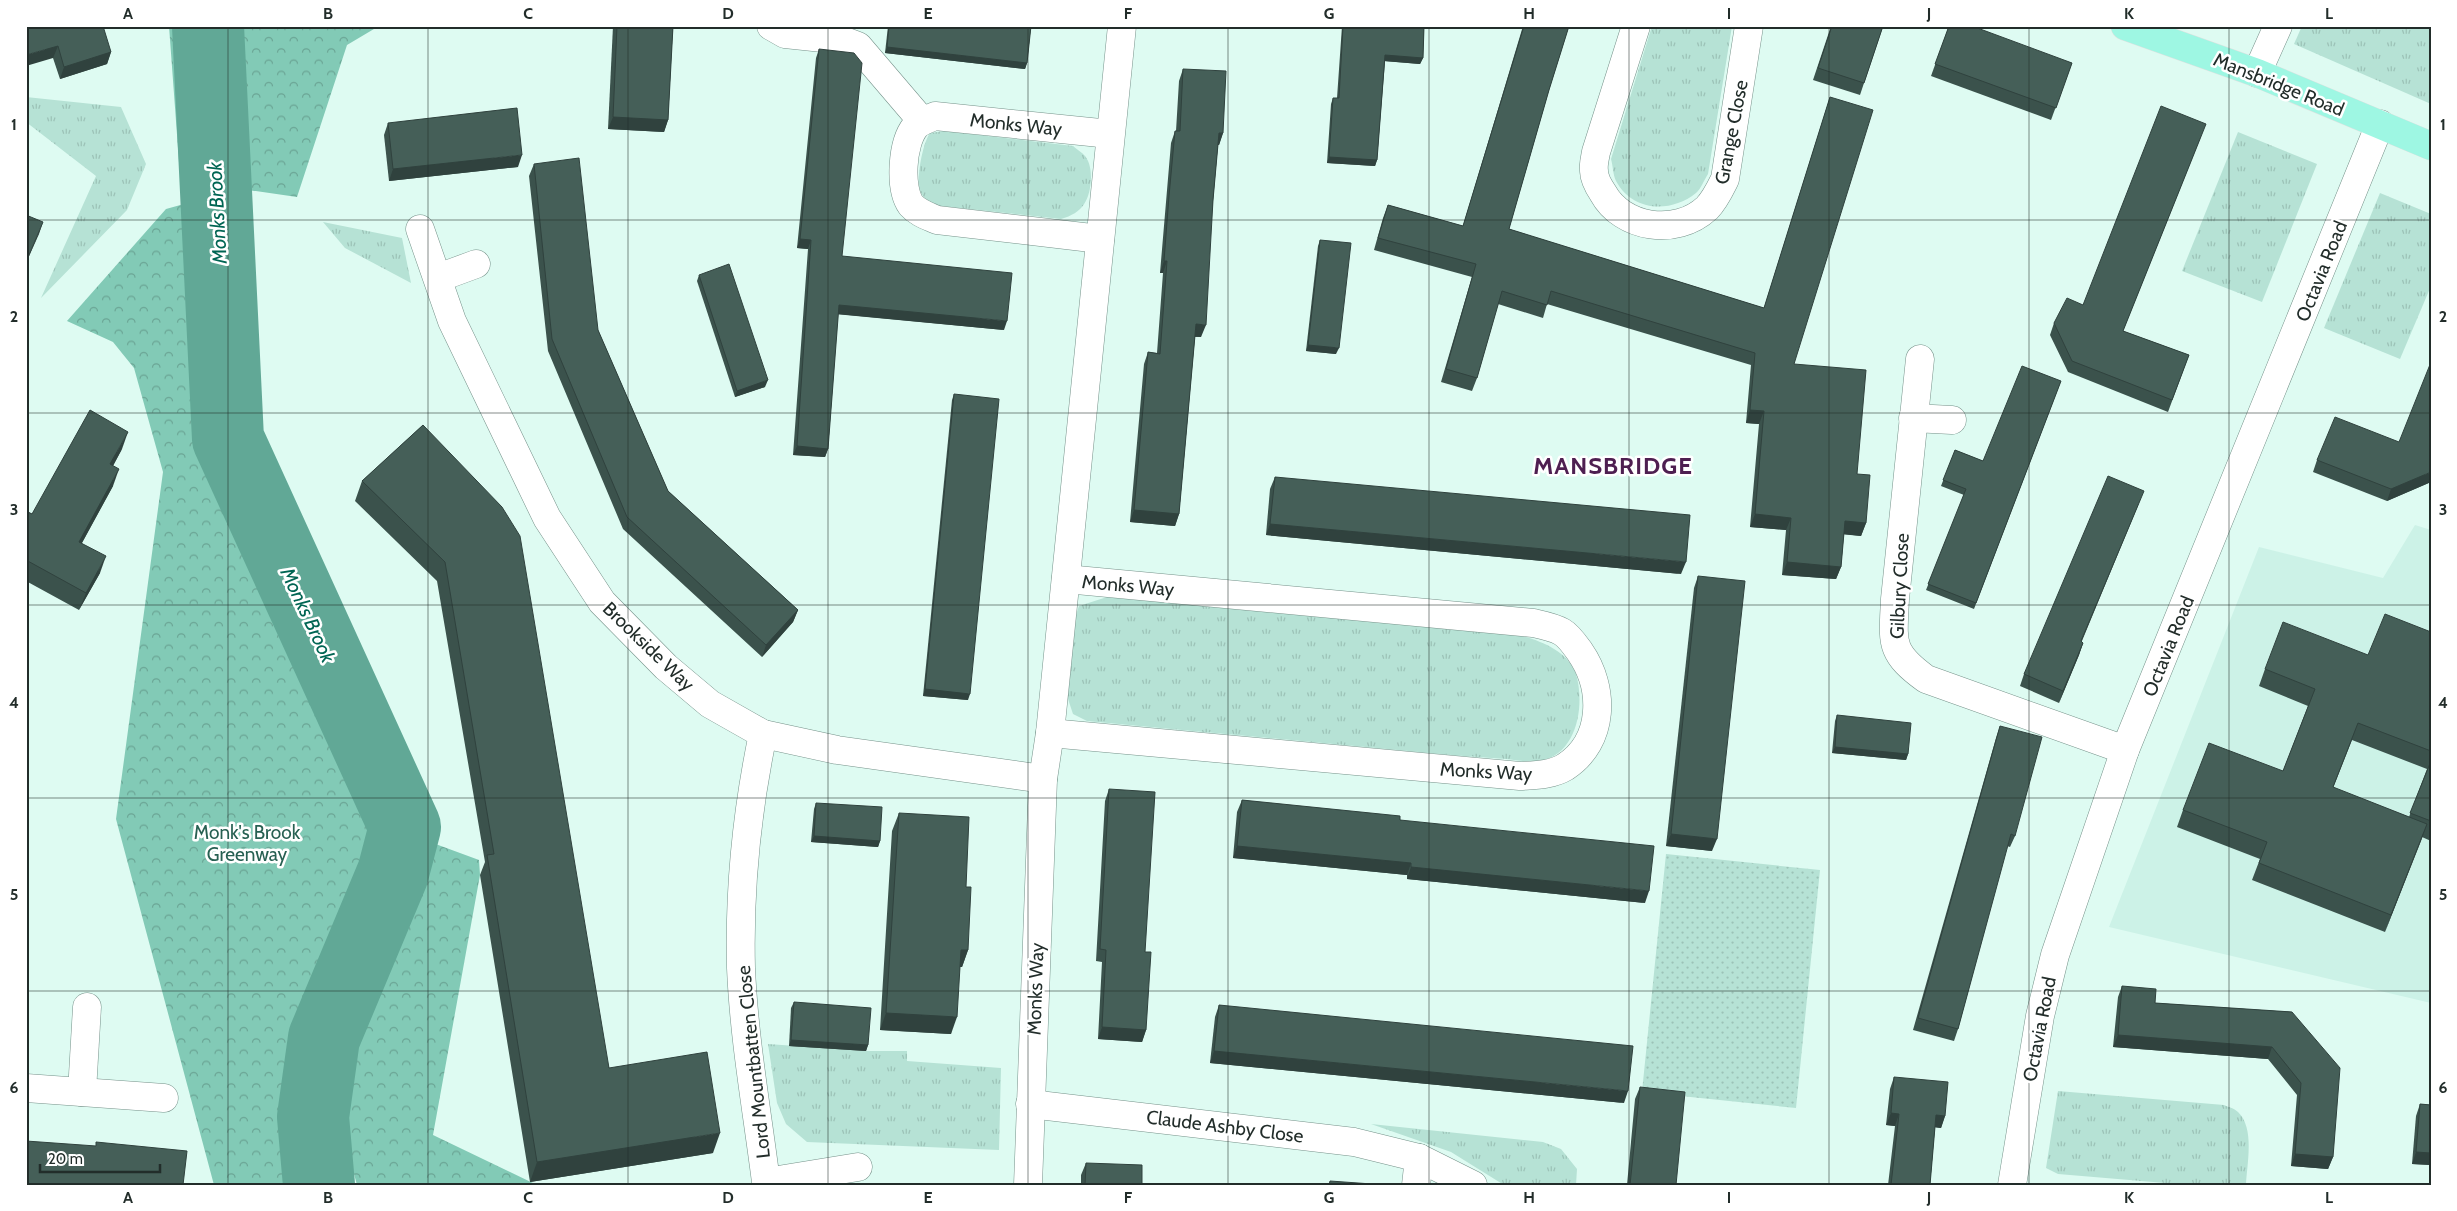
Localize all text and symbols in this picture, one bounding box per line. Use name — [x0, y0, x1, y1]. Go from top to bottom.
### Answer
text: A — [123, 4, 133, 23]
text: B — [323, 4, 333, 23]
text: C — [523, 4, 533, 23]
text: D — [722, 4, 734, 23]
text: E — [923, 4, 933, 23]
text: F — [1124, 4, 1133, 23]
text: G — [1324, 4, 1334, 23]
text: H — [1523, 4, 1535, 23]
text: I — [1727, 4, 1731, 23]
text: J — [1926, 4, 1931, 23]
text: K — [2124, 4, 2134, 23]
text: L — [2325, 4, 2333, 23]
street label: Mansbridge Road — [2210, 48, 2347, 121]
street label: Grange Close — [1710, 78, 1753, 186]
street label: Monks Way — [969, 108, 1064, 141]
text: 1 — [11, 115, 17, 134]
text: 1 — [2440, 115, 2446, 134]
water label: Monks Brook — [202, 160, 232, 266]
street label: Octavia Road — [2291, 218, 2352, 325]
text: 2 — [10, 307, 18, 326]
text: 2 — [2439, 307, 2447, 326]
district label: MANSBRIDGE — [1533, 451, 1693, 480]
text: 3 — [10, 500, 18, 519]
text: 3 — [2439, 500, 2447, 519]
street label: Gilbury Close — [1885, 532, 1914, 639]
water label: Monks Brook — [275, 563, 341, 668]
street label: Monks Way — [1081, 570, 1175, 601]
street label: Octavia Road — [2138, 593, 2199, 700]
street label: Brookside Way — [598, 597, 700, 696]
text: 4 — [9, 693, 19, 712]
text: 4 — [2438, 693, 2448, 712]
street label: Monks Way — [1439, 758, 1533, 785]
park label: Monk's Brook Greenway — [194, 821, 301, 866]
text: 5 — [10, 885, 18, 904]
text: 5 — [2439, 885, 2447, 904]
street label: Monks Way — [1022, 942, 1049, 1036]
street label: Lord Mountbatten Close — [732, 964, 775, 1160]
street label: Octavia Road — [2018, 975, 2061, 1083]
text: 6 — [10, 1078, 19, 1097]
text: 6 — [2439, 1078, 2448, 1097]
street label: Claude Ashby Close — [1145, 1105, 1305, 1148]
scale bar — [40, 1141, 160, 1173]
text: 20 m — [48, 1150, 83, 1168]
text: A — [123, 1188, 133, 1207]
text: B — [323, 1188, 333, 1207]
text: C — [523, 1188, 533, 1207]
text: D — [722, 1188, 734, 1207]
text: E — [923, 1188, 933, 1207]
text: F — [1124, 1188, 1133, 1207]
text: G — [1324, 1188, 1334, 1207]
text: H — [1523, 1188, 1535, 1207]
text: I — [1727, 1188, 1731, 1207]
text: J — [1926, 1188, 1931, 1207]
text: K — [2124, 1188, 2134, 1207]
text: L — [2325, 1188, 2333, 1207]

